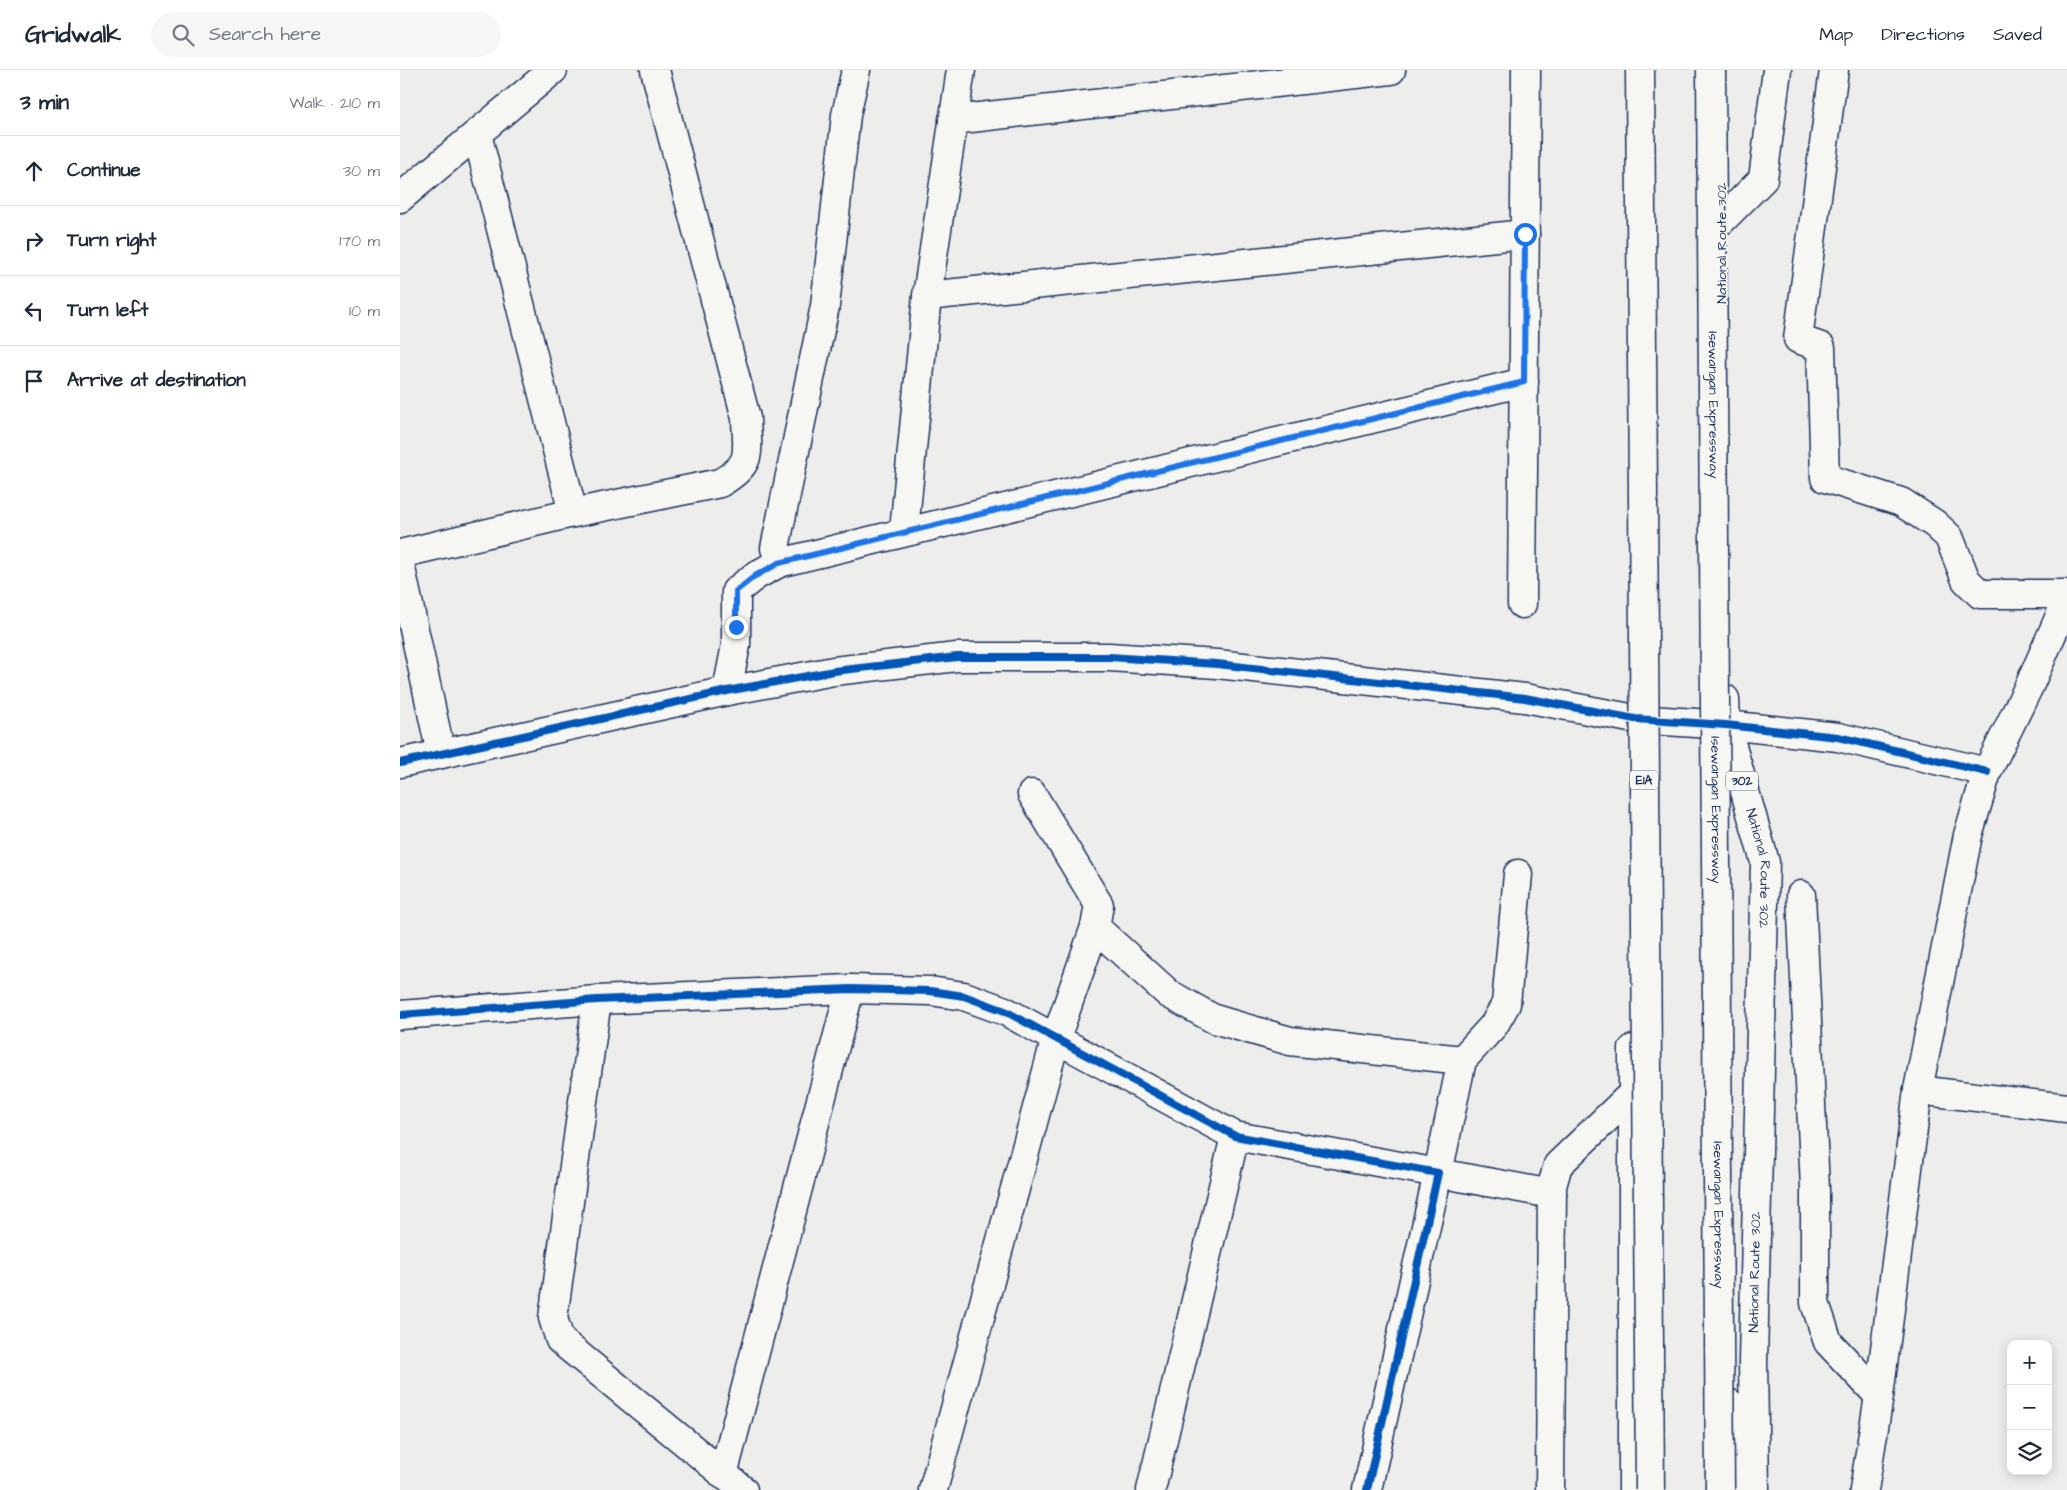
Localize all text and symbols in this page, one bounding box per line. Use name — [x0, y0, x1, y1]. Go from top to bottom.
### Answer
search box — [151, 12, 501, 57]
text: Gridwalk — [25, 18, 121, 52]
icon: search — [169, 21, 197, 49]
text: Search here — [209, 21, 321, 48]
text: Map — [1819, 22, 1853, 47]
text: Directions — [1881, 22, 1965, 47]
text: Saved — [1993, 22, 2042, 47]
text: 3 min — [20, 88, 69, 117]
text: Walk · 210 m — [289, 92, 380, 114]
icon: ahead — [20, 157, 48, 185]
text: Continue — [67, 157, 141, 184]
text: 30 m — [343, 160, 380, 182]
street label: National Route 302 — [1712, 182, 1732, 304]
route start — [1514, 223, 1537, 246]
icon: right — [20, 227, 48, 255]
text: Turn right — [67, 227, 156, 254]
text: 170 m — [339, 230, 380, 252]
icon: left — [20, 297, 48, 325]
text: Turn left — [67, 297, 148, 324]
text: 10 m — [349, 300, 380, 322]
street label: Isewangan Expressway — [1703, 331, 1724, 479]
icon: arrive — [20, 367, 48, 395]
text: Arrive at destination — [67, 367, 246, 394]
route end — [725, 616, 748, 639]
street label: Isewangan Expressway — [1705, 736, 1726, 884]
road number: E1A — [1630, 770, 1658, 790]
road number: 302 — [1726, 771, 1758, 790]
street label: National Route 302 — [1740, 806, 1775, 928]
street label: Isewangan Expressway — [1708, 1141, 1729, 1289]
street label: National Route 302 — [1744, 1211, 1766, 1333]
map controls — [2007, 1340, 2052, 1475]
button: + — [2007, 1340, 2052, 1385]
button: − — [2007, 1385, 2052, 1430]
button: layers — [2007, 1430, 2052, 1475]

